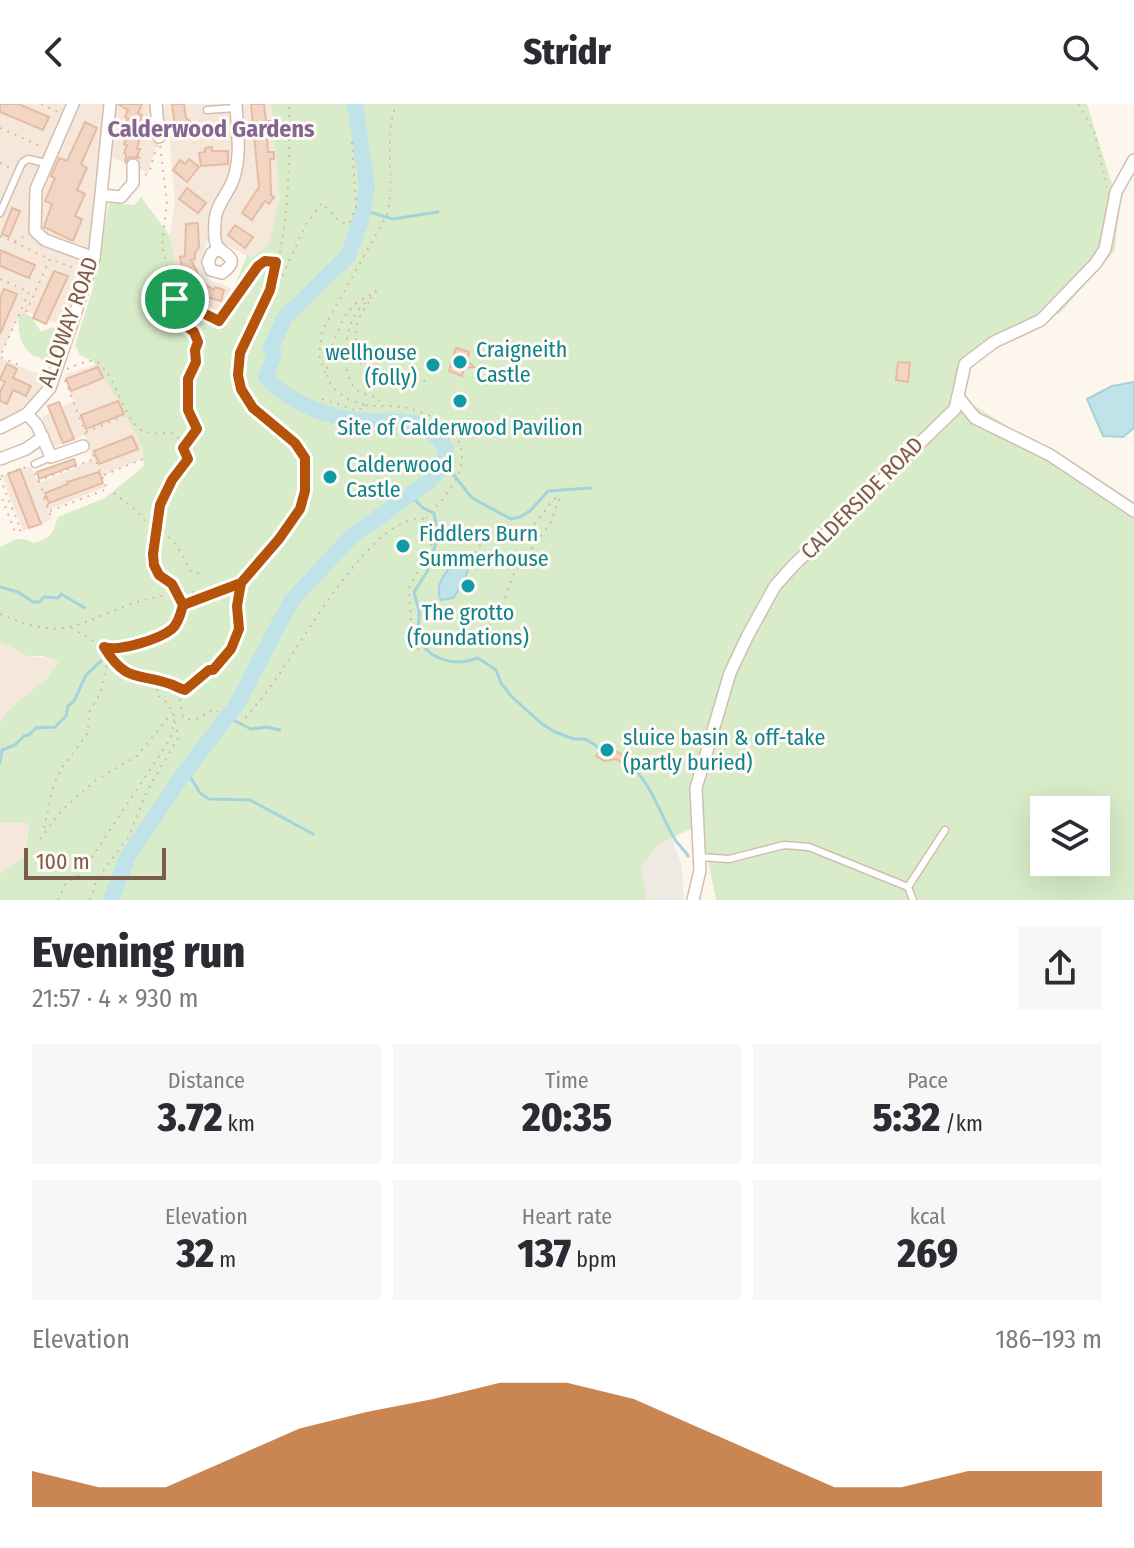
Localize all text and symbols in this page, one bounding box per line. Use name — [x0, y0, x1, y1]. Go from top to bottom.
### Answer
icon: back — [32, 30, 76, 74]
text: Stridr — [523, 30, 611, 74]
icon: search — [1058, 30, 1102, 74]
district label: Calderwood Gardens — [107, 115, 315, 143]
street label: ALLOWAY ROAD — [32, 253, 104, 391]
pin — [141, 265, 209, 333]
icon: arrive — [153, 277, 197, 321]
place label: Craigneith Castle — [476, 336, 567, 388]
place label: wellhouse (folly) — [325, 339, 417, 391]
marker: Craigneith Castle — [451, 353, 469, 371]
marker: wellhouse (folly) — [424, 356, 442, 374]
marker: Site of Calderwood Pavilion — [451, 392, 469, 410]
place label: Site of Calderwood Pavilion — [337, 414, 583, 441]
street label: CALDERSIDE ROAD — [795, 431, 929, 565]
place label: Calderwood Castle — [346, 451, 453, 503]
marker: Calderwood Castle — [321, 468, 339, 486]
place label: Fiddlers Burn Summerhouse — [419, 520, 549, 572]
marker: Fiddlers Burn Summerhouse — [394, 537, 412, 555]
marker: The grotto (foundations) — [459, 577, 477, 595]
place label: The grotto (foundations) — [407, 599, 529, 651]
place label: sluice basin & off-take (partly buried) — [623, 724, 825, 776]
marker: sluice basin & off-take (partly buried) — [598, 741, 616, 759]
map controls — [1030, 796, 1110, 876]
button: layers — [1030, 796, 1110, 876]
scale bar — [24, 844, 166, 880]
text: 100 m — [36, 848, 90, 875]
text: Evening run — [32, 926, 245, 979]
button: share — [1018, 926, 1102, 1010]
text: 21:57 · 4 × 930 m — [32, 983, 198, 1014]
text: Distance — [168, 1067, 245, 1094]
text: Time — [545, 1067, 589, 1094]
text: Pace — [907, 1067, 948, 1094]
text: 3.72 — [158, 1094, 222, 1142]
text: 20:35 — [522, 1094, 612, 1142]
text: 5:32 — [872, 1094, 940, 1142]
text: km — [222, 1110, 255, 1137]
text: /km — [940, 1110, 983, 1137]
text: Elevation — [165, 1203, 248, 1230]
text: Heart rate — [522, 1203, 612, 1230]
text: kcal — [910, 1203, 945, 1230]
text: 32 — [176, 1230, 214, 1278]
text: 137 — [517, 1230, 571, 1278]
text: 269 — [897, 1230, 958, 1278]
text: m — [214, 1246, 236, 1273]
text: bpm — [571, 1246, 617, 1273]
text: Elevation — [32, 1324, 130, 1355]
text: 186–193 m — [995, 1324, 1102, 1355]

